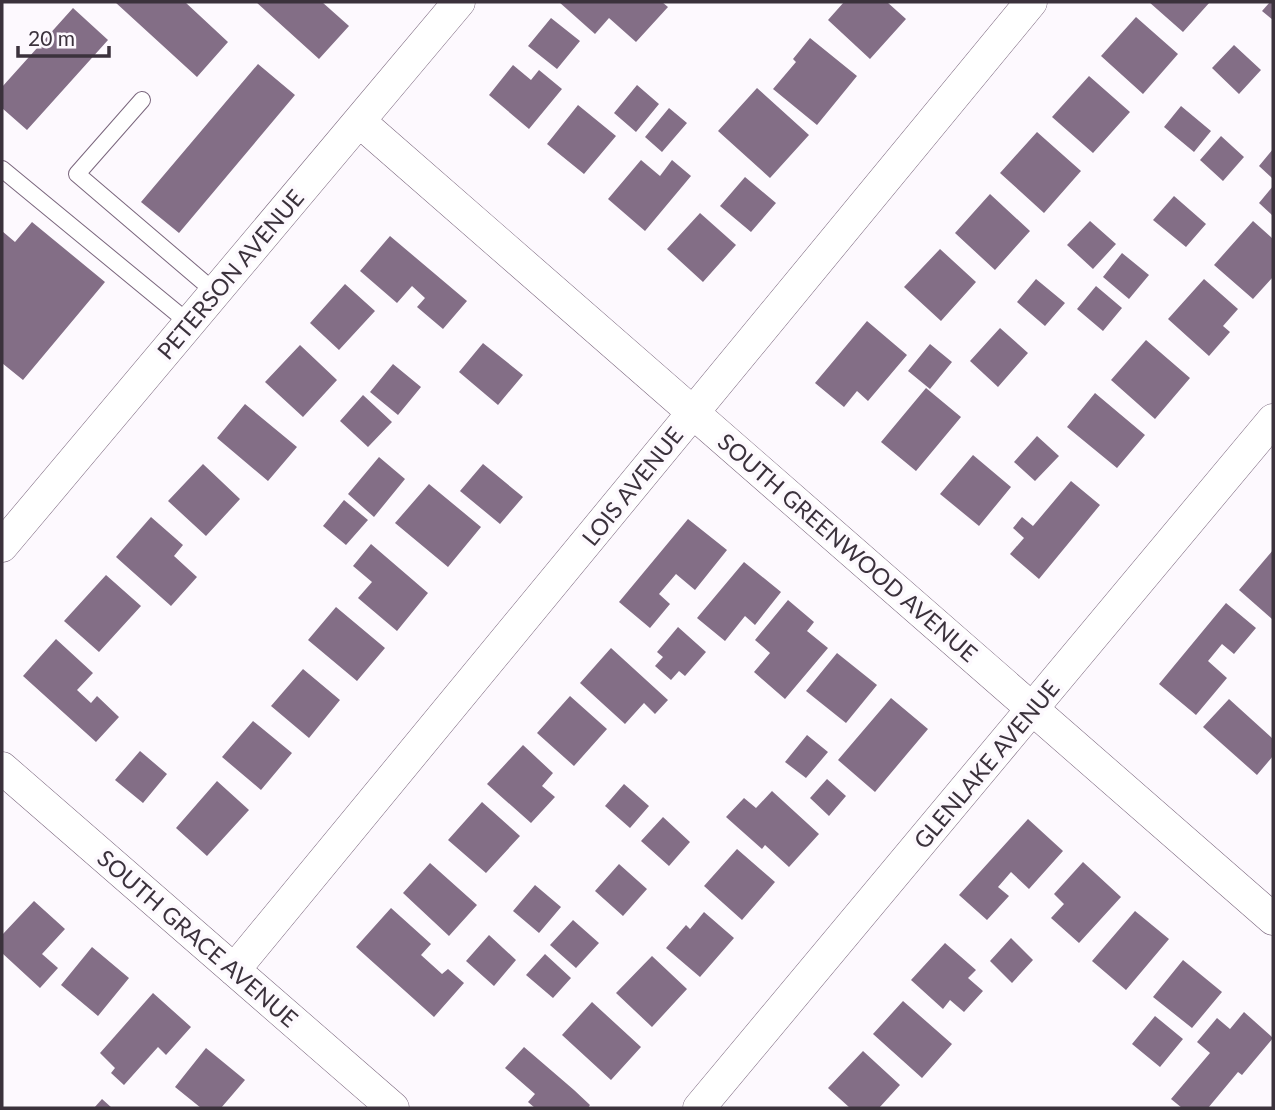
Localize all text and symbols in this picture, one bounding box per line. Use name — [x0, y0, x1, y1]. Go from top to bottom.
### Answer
scale bar — [18, 14, 108, 58]
text: 20 m — [28, 25, 75, 50]
street label: PETERSON AVENUE — [151, 183, 309, 365]
street label: LOIS AVENUE — [576, 421, 688, 551]
street label: SOUTH GREENWOOD AVENUE — [713, 427, 983, 667]
street label: GLENLAKE AVENUE — [907, 674, 1065, 854]
street label: SOUTH GRACE AVENUE — [92, 843, 304, 1033]

